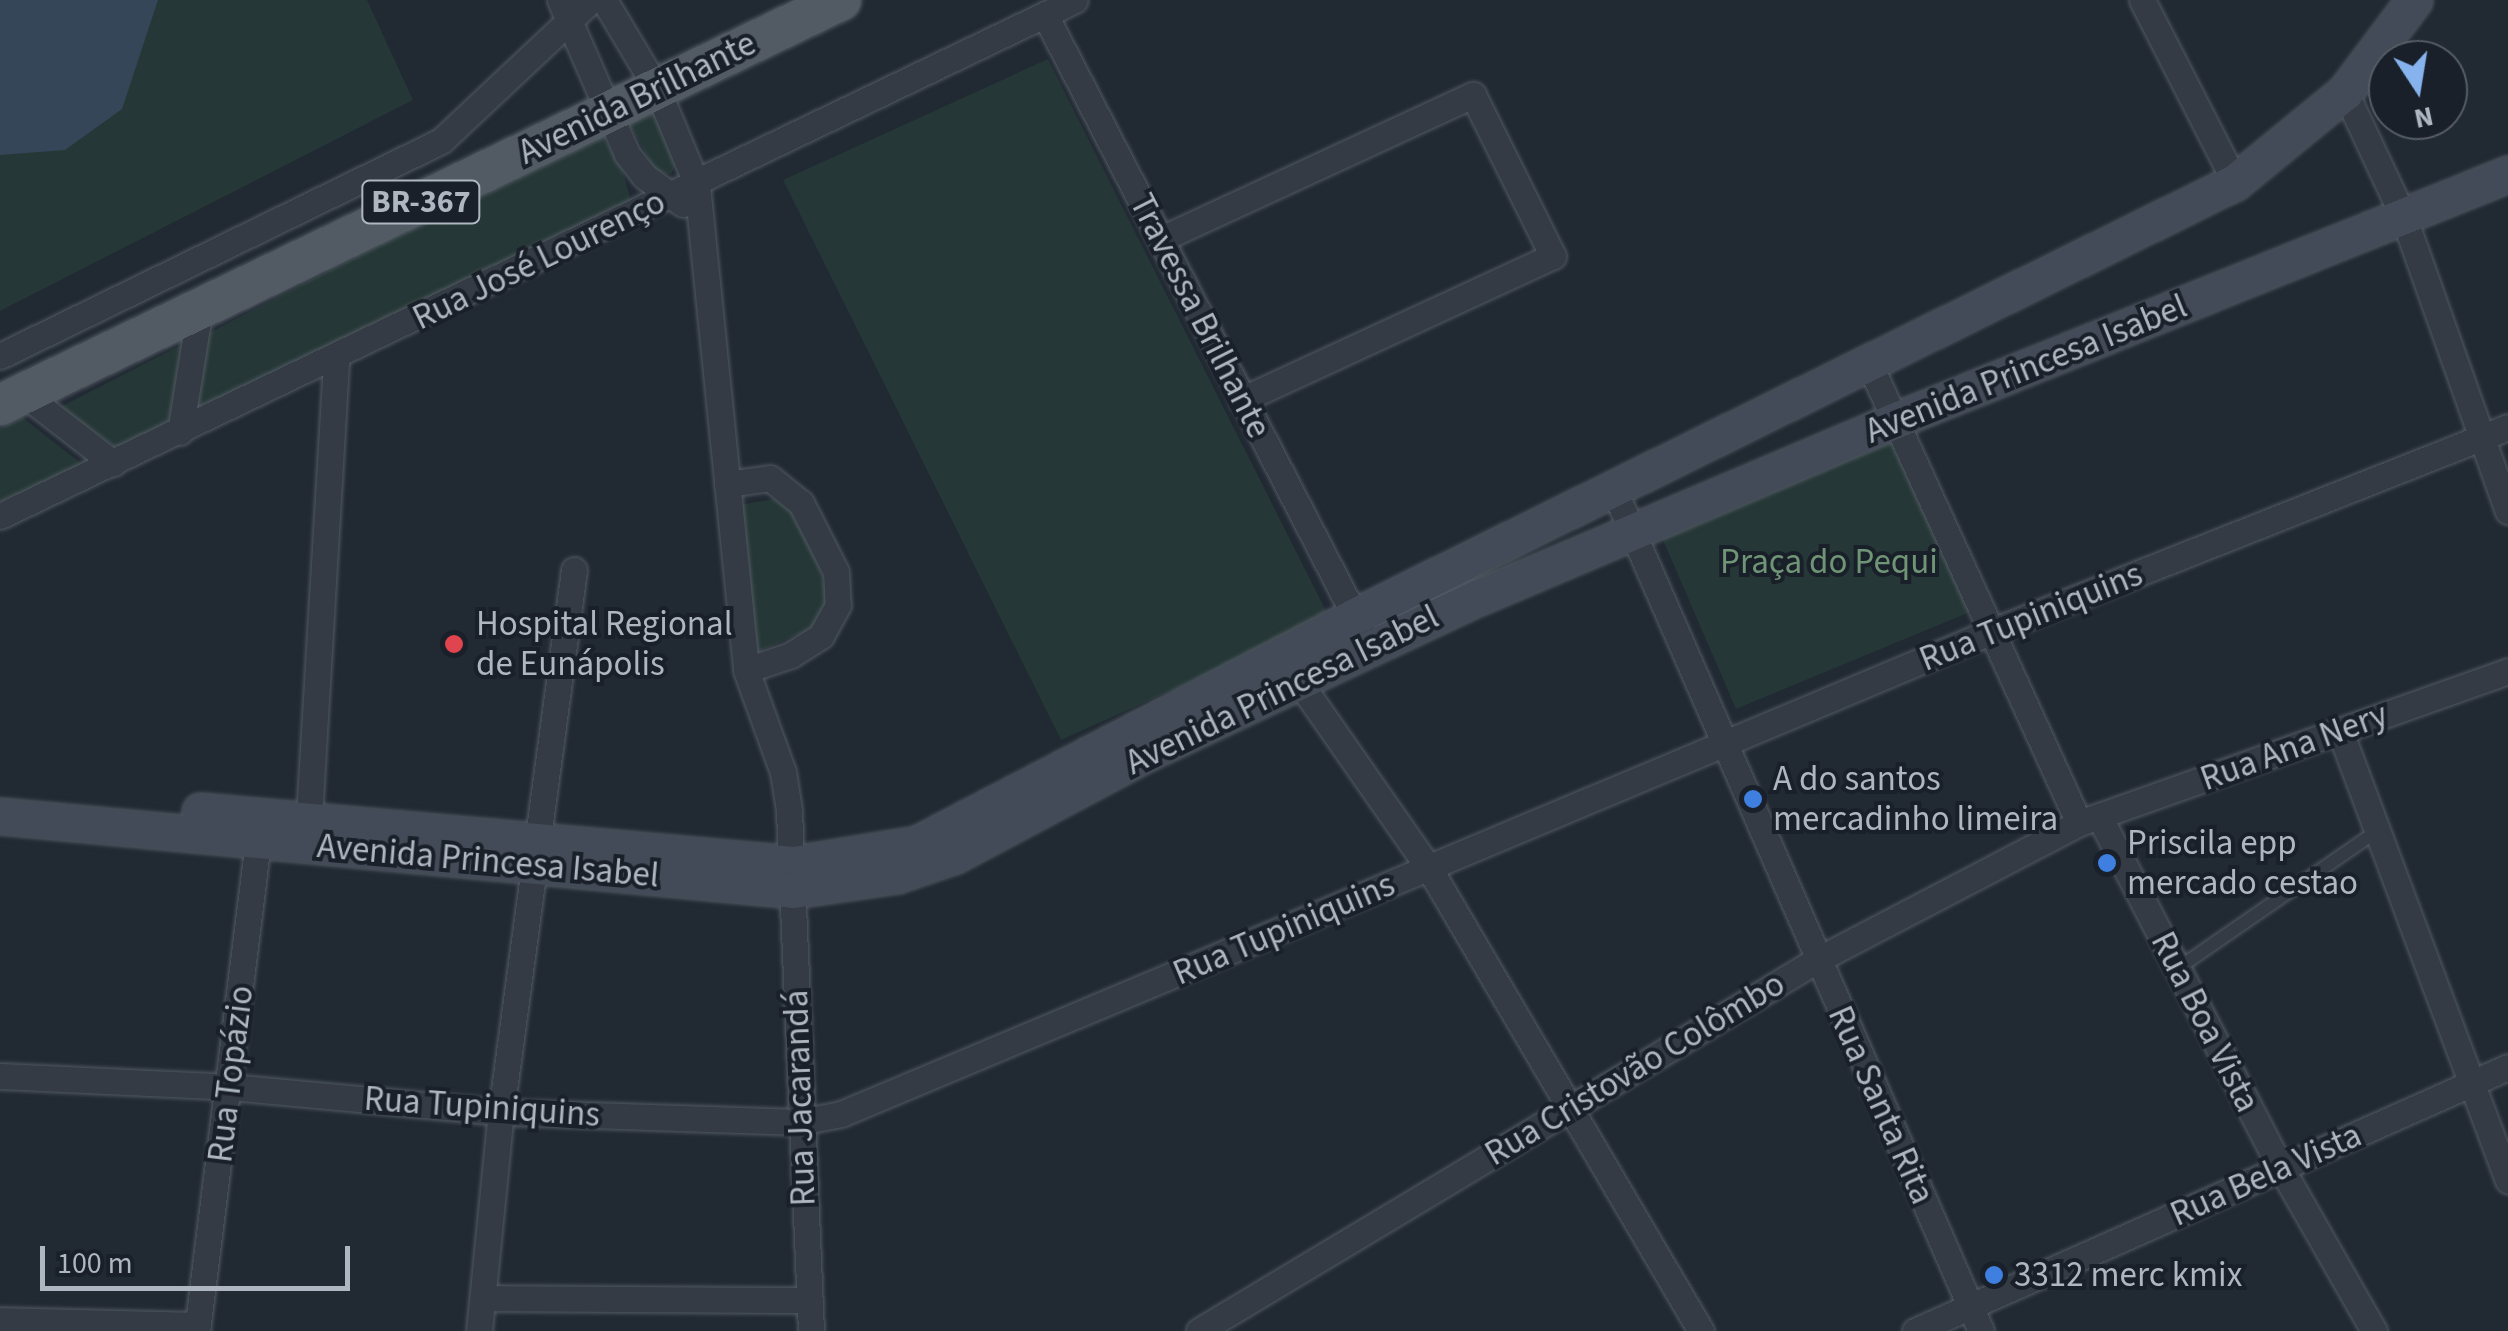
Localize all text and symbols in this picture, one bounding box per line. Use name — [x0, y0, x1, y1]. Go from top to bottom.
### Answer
street label: Avenida Brilhante — [511, 22, 763, 174]
north arrow — [2368, 40, 2468, 140]
text: N — [2411, 96, 2437, 139]
road number: BR-367 — [361, 175, 481, 229]
street label: Rua José Lourenço — [406, 181, 672, 339]
street label: Travessa Brilhante — [1120, 187, 1280, 445]
street label: Avenida Princesa Isabel — [1859, 285, 2193, 453]
park label: Praça do Pequi — [1720, 541, 1938, 583]
street label: Rua Tupiniquins — [1914, 553, 2148, 681]
street label: Avenida Princesa Isabel — [1119, 596, 1445, 784]
place label: Hospital Regional de Eunápolis — [476, 603, 733, 685]
marker: Hospital Regional de Eunápolis — [441, 631, 467, 657]
street label: Rua Ana Nery — [2195, 694, 2393, 800]
place label: A do santos mercadinho limeira — [1773, 758, 2058, 840]
marker: A do santos mercadinho limeira — [1742, 788, 1764, 810]
place label: Priscila epp mercado cestao — [2127, 822, 2358, 904]
street label: Avenida Princesa Isabel — [315, 825, 661, 897]
marker: Priscila epp mercado cestao — [2096, 852, 2118, 874]
street label: Rua Tupiniquins — [1167, 863, 1401, 995]
street label: Rua Boa Vista — [2142, 925, 2268, 1119]
street label: Rua Cristovão Colômbo — [1478, 963, 1792, 1175]
street label: Rua Topázio — [199, 983, 263, 1165]
street label: Rua Jacarandá — [775, 989, 825, 1207]
street label: Rua Santa Rita — [1819, 1000, 1943, 1210]
street label: Rua Tupiniquins — [363, 1078, 601, 1136]
street label: Rua Bela Vista — [2164, 1114, 2368, 1236]
scale bar — [45, 1226, 355, 1288]
text: 100 m — [57, 1242, 133, 1285]
place label: 3312 merc kmix — [2014, 1254, 2242, 1296]
marker: 3312 merc kmix — [1983, 1264, 2005, 1286]

